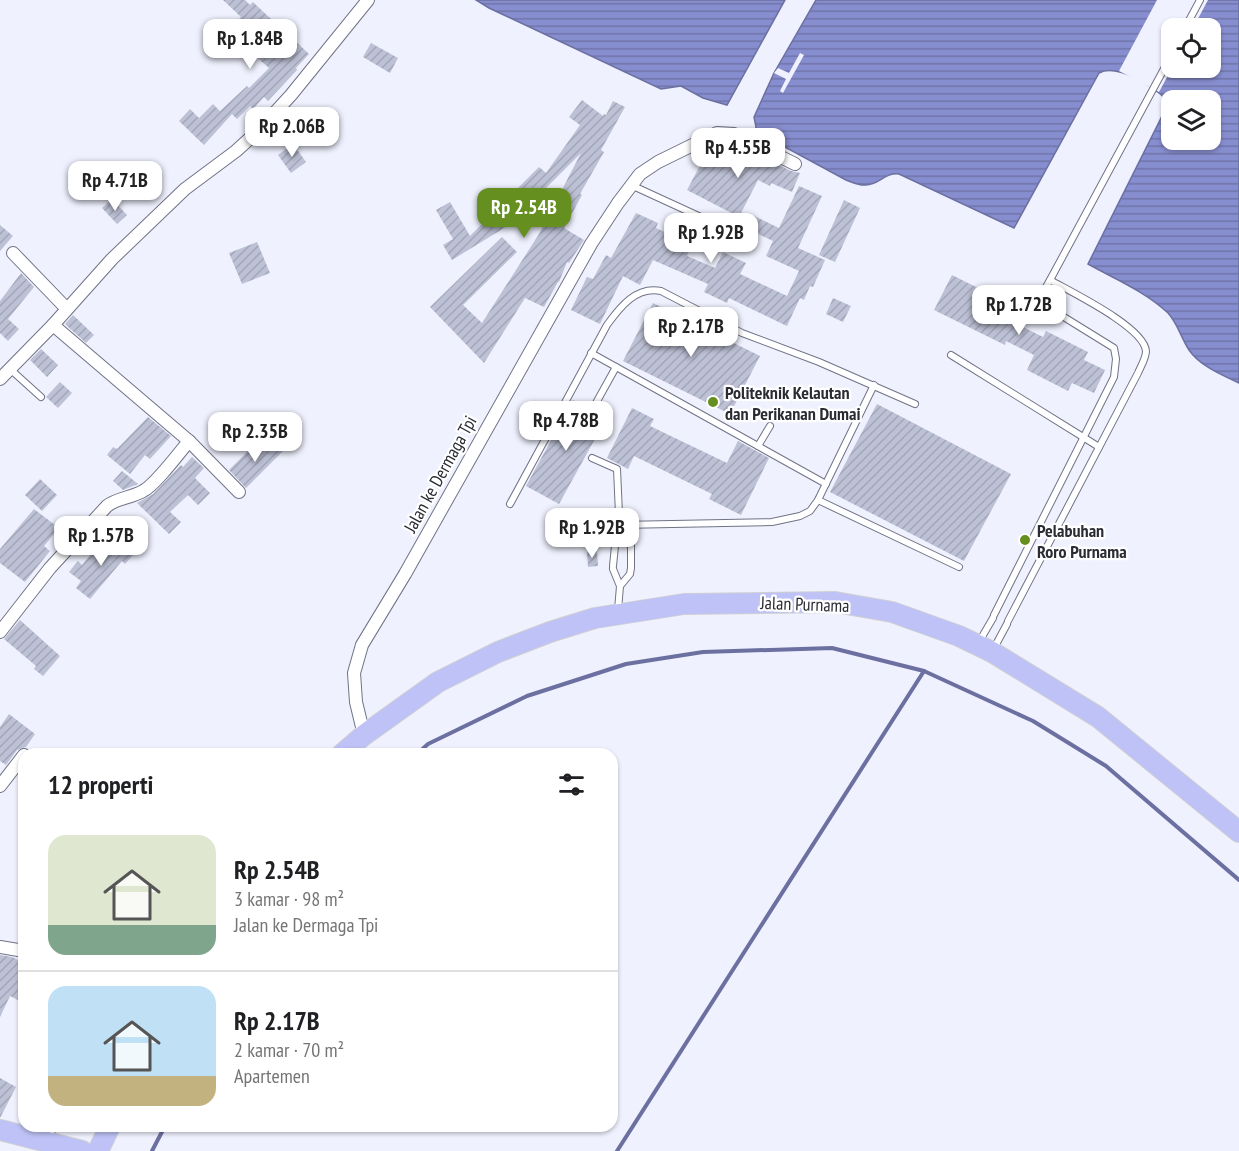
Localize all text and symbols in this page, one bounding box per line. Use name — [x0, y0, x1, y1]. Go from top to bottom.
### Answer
map controls — [1161, 18, 1221, 150]
button: locate — [1161, 18, 1221, 78]
pin: Rp 1.84B — [188, 19, 312, 70]
text: Rp 1.84B — [217, 25, 283, 51]
button: layers — [1161, 90, 1221, 150]
pin: Rp 2.06B — [230, 107, 354, 158]
text: Rp 2.06B — [259, 113, 325, 139]
pin: Rp 4.55B — [676, 128, 800, 179]
text: Rp 4.55B — [705, 134, 771, 160]
pin: Rp 4.71B — [53, 161, 177, 212]
text: Rp 4.71B — [82, 167, 148, 193]
pin: Rp 2.54B — [462, 188, 586, 239]
text: Rp 2.54B — [491, 194, 557, 220]
pin: Rp 1.92B — [649, 213, 773, 264]
text: Rp 1.92B — [678, 219, 744, 245]
pin: Rp 1.72B — [957, 285, 1081, 336]
text: Rp 1.72B — [986, 291, 1052, 317]
pin: Rp 2.17B — [629, 307, 753, 358]
text: Rp 2.17B — [658, 313, 724, 339]
place label: Politeknik Kelautan dan Perikanan Dumai — [725, 381, 861, 425]
marker: Politeknik Kelautan dan Perikanan Dumai — [706, 395, 720, 409]
pin: Rp 4.78B — [504, 401, 628, 452]
text: Rp 4.78B — [533, 407, 599, 433]
pin: Rp 2.35B — [193, 412, 317, 463]
street label: Jalan ke Dermaga Tpi — [398, 412, 482, 537]
text: Rp 2.35B — [222, 418, 288, 444]
pin: Rp 1.92B — [530, 508, 654, 559]
text: Rp 1.92B — [559, 514, 625, 540]
pin: Rp 1.57B — [39, 516, 163, 567]
place label: Pelabuhan Roro Purnama — [1037, 519, 1127, 563]
text: Rp 1.57B — [68, 522, 134, 548]
marker: Pelabuhan Roro Purnama — [1018, 533, 1032, 547]
street label: Jalan Purnama — [759, 591, 850, 617]
text: 12 properti — [48, 768, 153, 801]
icon: filters — [555, 768, 588, 801]
text: Rp 2.54B — [234, 853, 320, 886]
icon: home — [96, 859, 168, 931]
text: 3 kamar · 98 m² — [234, 886, 344, 912]
text: Jalan ke Dermaga Tpi — [234, 912, 378, 938]
text: Rp 2.17B — [234, 1004, 320, 1037]
icon: home — [96, 1010, 168, 1082]
text: 2 kamar · 70 m² — [234, 1037, 344, 1063]
text: Apartemen — [234, 1063, 310, 1089]

